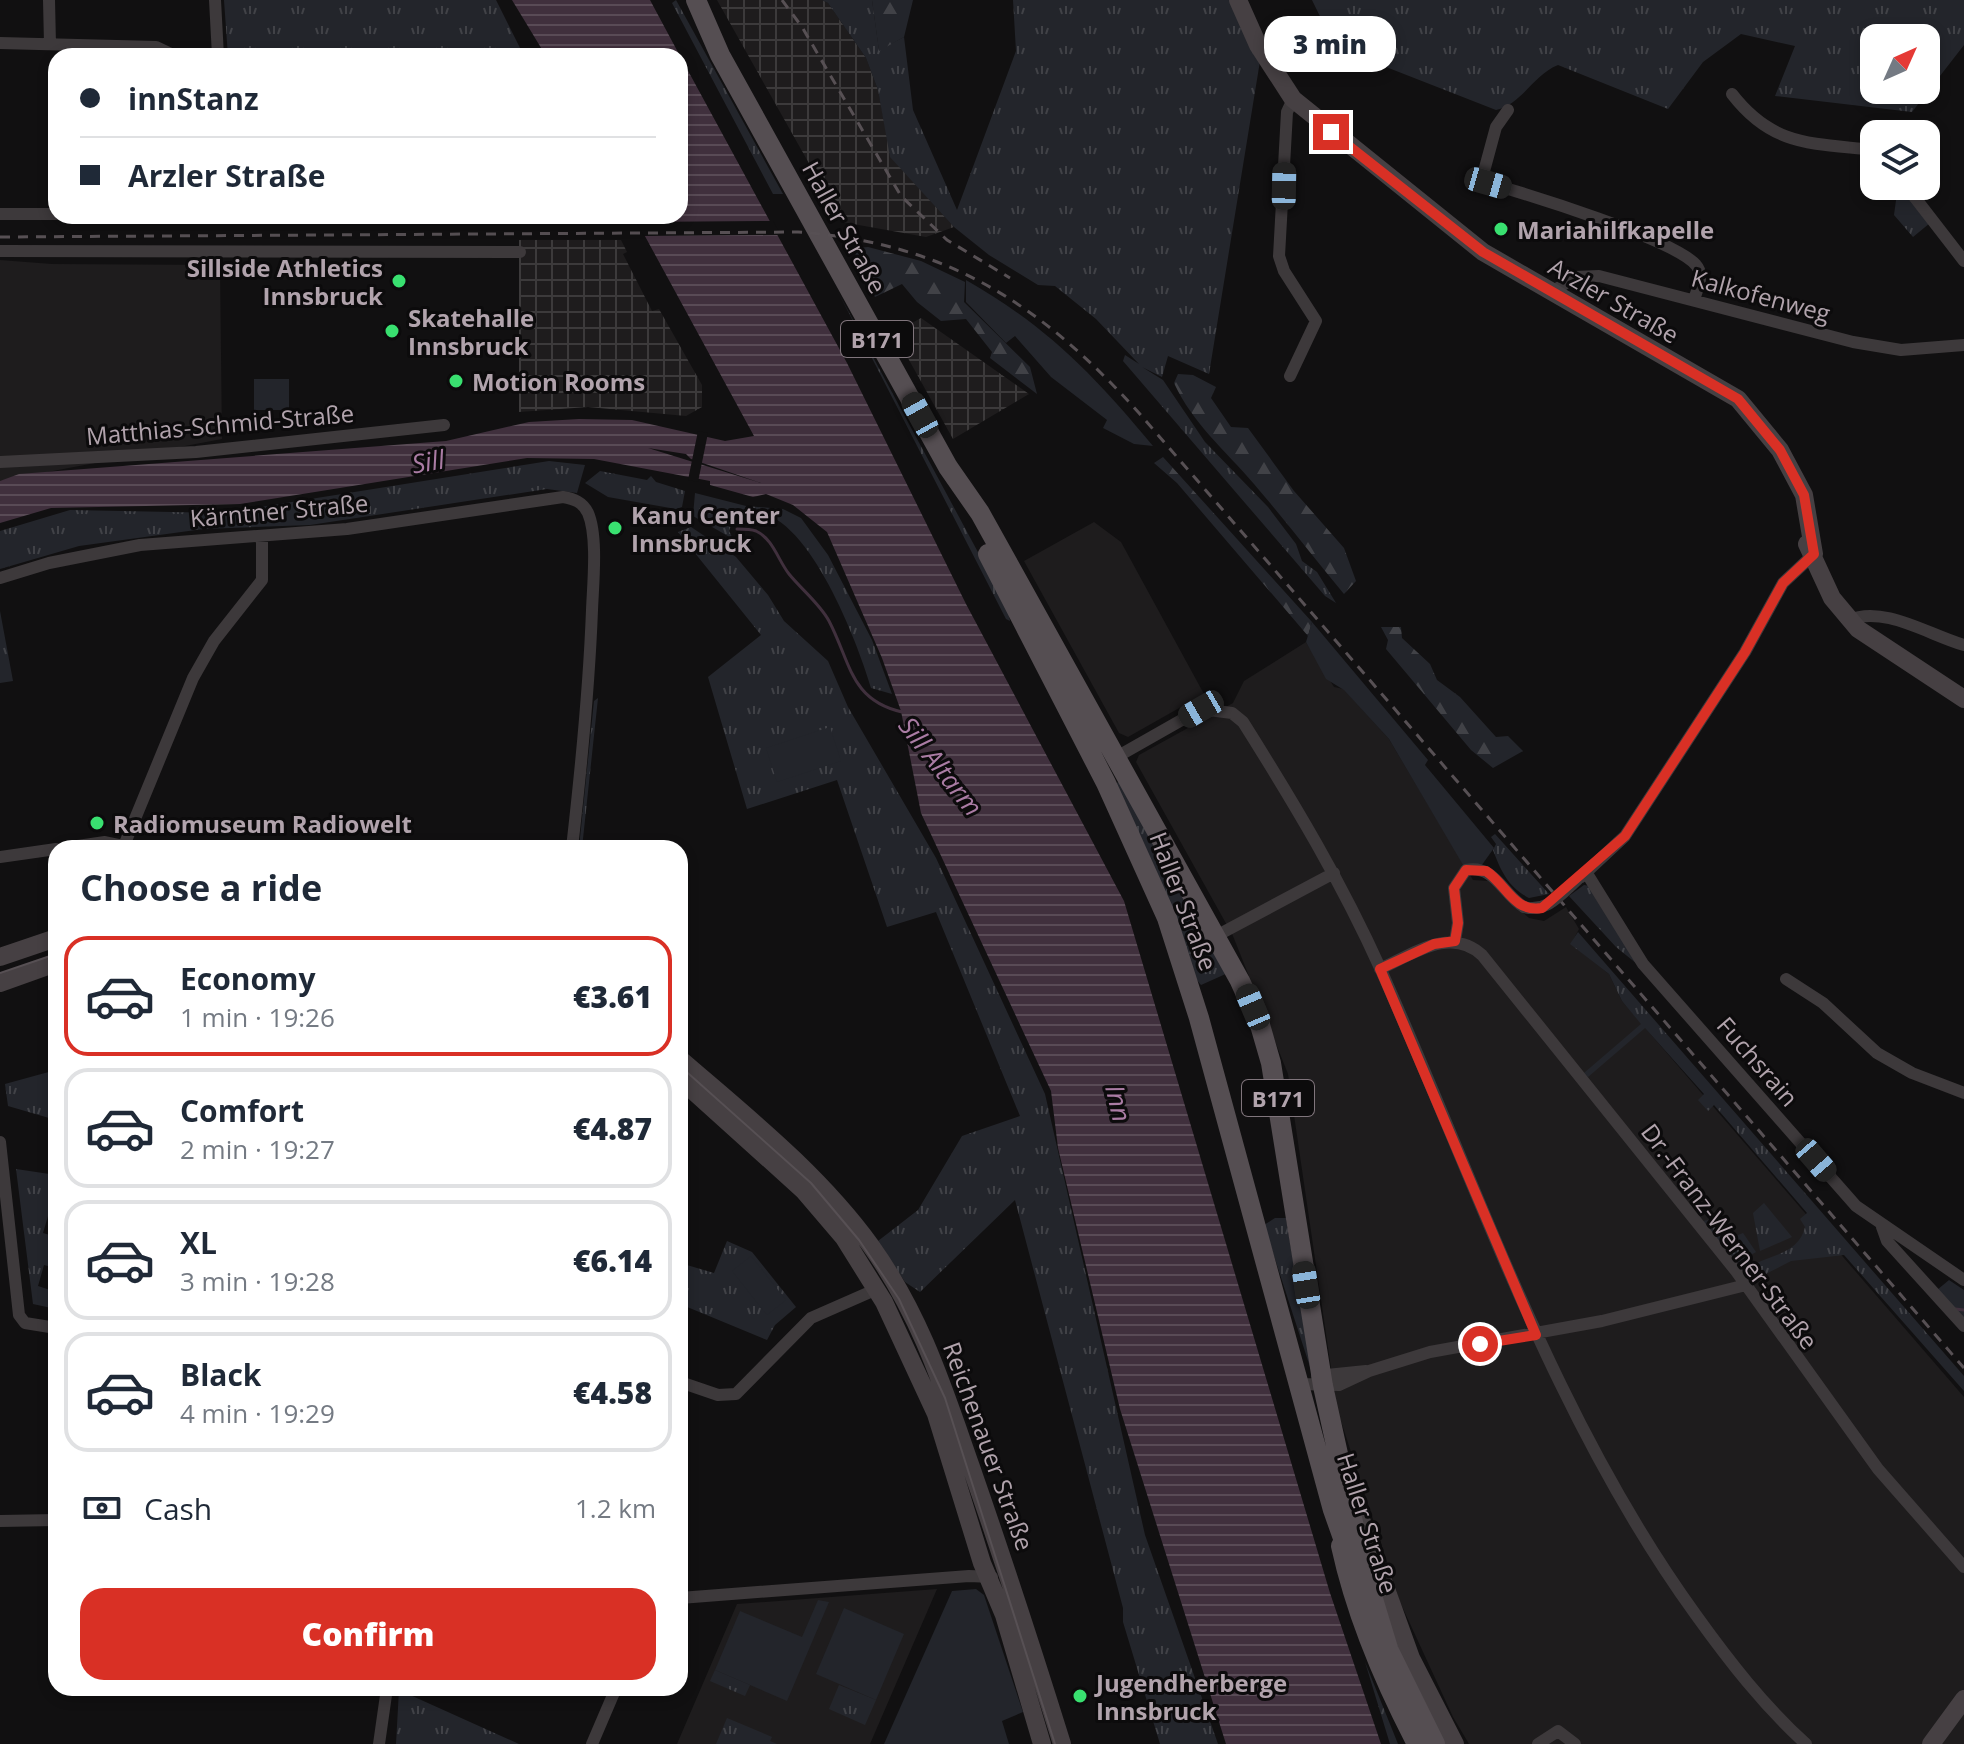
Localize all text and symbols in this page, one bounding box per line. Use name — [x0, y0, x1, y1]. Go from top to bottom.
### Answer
callout: 3 min — [1265, 16, 1397, 72]
north arrow — [1860, 24, 1940, 104]
map controls — [1860, 24, 1940, 200]
text: 3 min — [1293, 26, 1367, 62]
text: innStanz — [128, 78, 259, 119]
route end — [1313, 114, 1349, 150]
button: layers — [1860, 120, 1940, 200]
text: Arzler Straße — [128, 155, 326, 196]
street label: Haller Straße — [795, 155, 895, 299]
car — [1272, 162, 1296, 210]
car — [1462, 165, 1514, 201]
place label: Mariahilfkapelle — [1517, 213, 1714, 246]
marker: Mariahilfkapelle — [1492, 220, 1510, 238]
street label: Arzler Straße — [1543, 249, 1685, 351]
place label: Sillside Athletics Innsbruck — [187, 251, 383, 312]
street label: Kalkofenweg — [1688, 261, 1834, 329]
marker: Sillside Athletics Innsbruck — [390, 272, 408, 290]
place label: Skatehalle Innsbruck — [408, 301, 534, 362]
road number: B171 — [841, 321, 913, 357]
marker: Skatehalle Innsbruck — [383, 322, 401, 340]
place label: Motion Rooms — [472, 365, 645, 398]
marker: Motion Rooms — [447, 372, 465, 390]
car — [898, 388, 942, 442]
street label: Matthias-Schmid-Straße — [85, 396, 355, 452]
water label: Sill — [409, 440, 448, 481]
street label: Kärntner Straße — [189, 486, 369, 534]
place label: Kanu Center Innsbruck — [631, 498, 780, 559]
marker: Kanu Center Innsbruck — [606, 519, 624, 537]
car — [1174, 687, 1228, 731]
water label: Sill Altarm — [891, 709, 991, 823]
place label: Radiomuseum Radiowelt — [113, 807, 412, 840]
marker: Radiomuseum Radiowelt — [88, 814, 106, 832]
street label: Haller Straße — [1142, 827, 1226, 975]
text: Choose a ride — [80, 863, 322, 912]
text: Economy — [180, 958, 316, 999]
icon: car — [84, 960, 156, 1032]
text: €3.61 — [573, 976, 652, 1017]
car — [1233, 980, 1273, 1034]
text: 1 min · 19:26 — [180, 999, 335, 1035]
street label: Fuchsrain — [1710, 1009, 1806, 1113]
road number: B171 — [1242, 1080, 1314, 1116]
water label: Inn — [1097, 1081, 1141, 1125]
text: Comfort — [180, 1090, 304, 1131]
icon: car — [84, 1092, 156, 1164]
text: €4.87 — [573, 1108, 652, 1149]
street label: Dr.-Franz-Werner-Straße — [1634, 1116, 1826, 1356]
text: 2 min · 19:27 — [180, 1131, 335, 1167]
car — [1791, 1134, 1841, 1186]
text: XL — [180, 1222, 217, 1263]
icon: car — [84, 1224, 156, 1296]
text: €6.14 — [573, 1240, 652, 1281]
car — [1290, 1259, 1322, 1311]
text: 3 min · 19:28 — [180, 1263, 335, 1299]
route start — [1462, 1326, 1498, 1362]
street label: Reichenauer Straße — [936, 1337, 1042, 1555]
text: Black — [180, 1354, 261, 1395]
icon: car — [84, 1356, 156, 1428]
text: €4.58 — [573, 1372, 652, 1413]
text: 4 min · 19:29 — [180, 1395, 335, 1431]
street label: Haller Straße — [1330, 1448, 1406, 1598]
icon: cash — [80, 1486, 124, 1530]
text: Cash — [144, 1488, 212, 1529]
text: 1.2 km — [575, 1490, 656, 1526]
button: Confirm — [80, 1588, 656, 1680]
place label: Jugendherberge Innsbruck — [1094, 1666, 1287, 1727]
marker: Jugendherberge Innsbruck — [1071, 1687, 1089, 1705]

